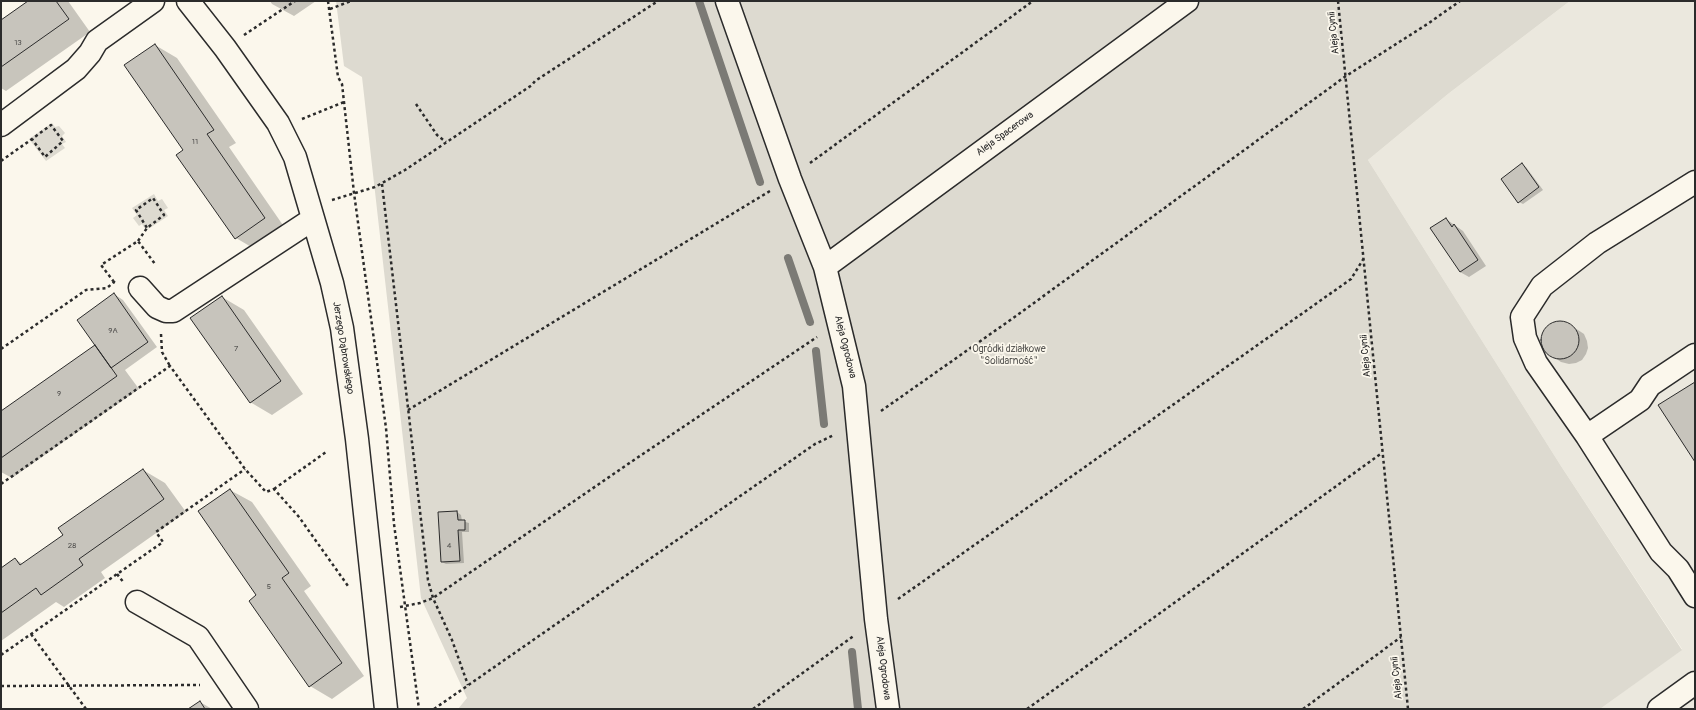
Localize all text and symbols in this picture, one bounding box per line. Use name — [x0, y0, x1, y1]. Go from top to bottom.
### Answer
street label: Aleja Cynii — [1326, 11, 1342, 55]
house number: 13 — [14, 38, 22, 48]
street label: Aleja Spacerowa — [974, 109, 1036, 159]
house number: 11 — [192, 137, 198, 147]
street label: Jerzego Dąbrowskiego — [330, 301, 356, 395]
street label: Aleja Ogrodowa — [831, 314, 859, 380]
house number: 9A — [108, 326, 118, 336]
street label: Aleja Cynii — [1358, 334, 1374, 378]
park label: Ogródki działkowe "Solidarność" — [972, 343, 1046, 366]
house number: 7 — [234, 344, 238, 354]
house number: 9 — [57, 389, 61, 399]
house number: 28 — [68, 541, 76, 551]
house number: 4 — [447, 541, 451, 551]
house number: 5 — [267, 582, 271, 592]
street label: Aleja Ogrodowa — [873, 635, 893, 701]
street label: Aleja Cynii — [1389, 656, 1405, 700]

